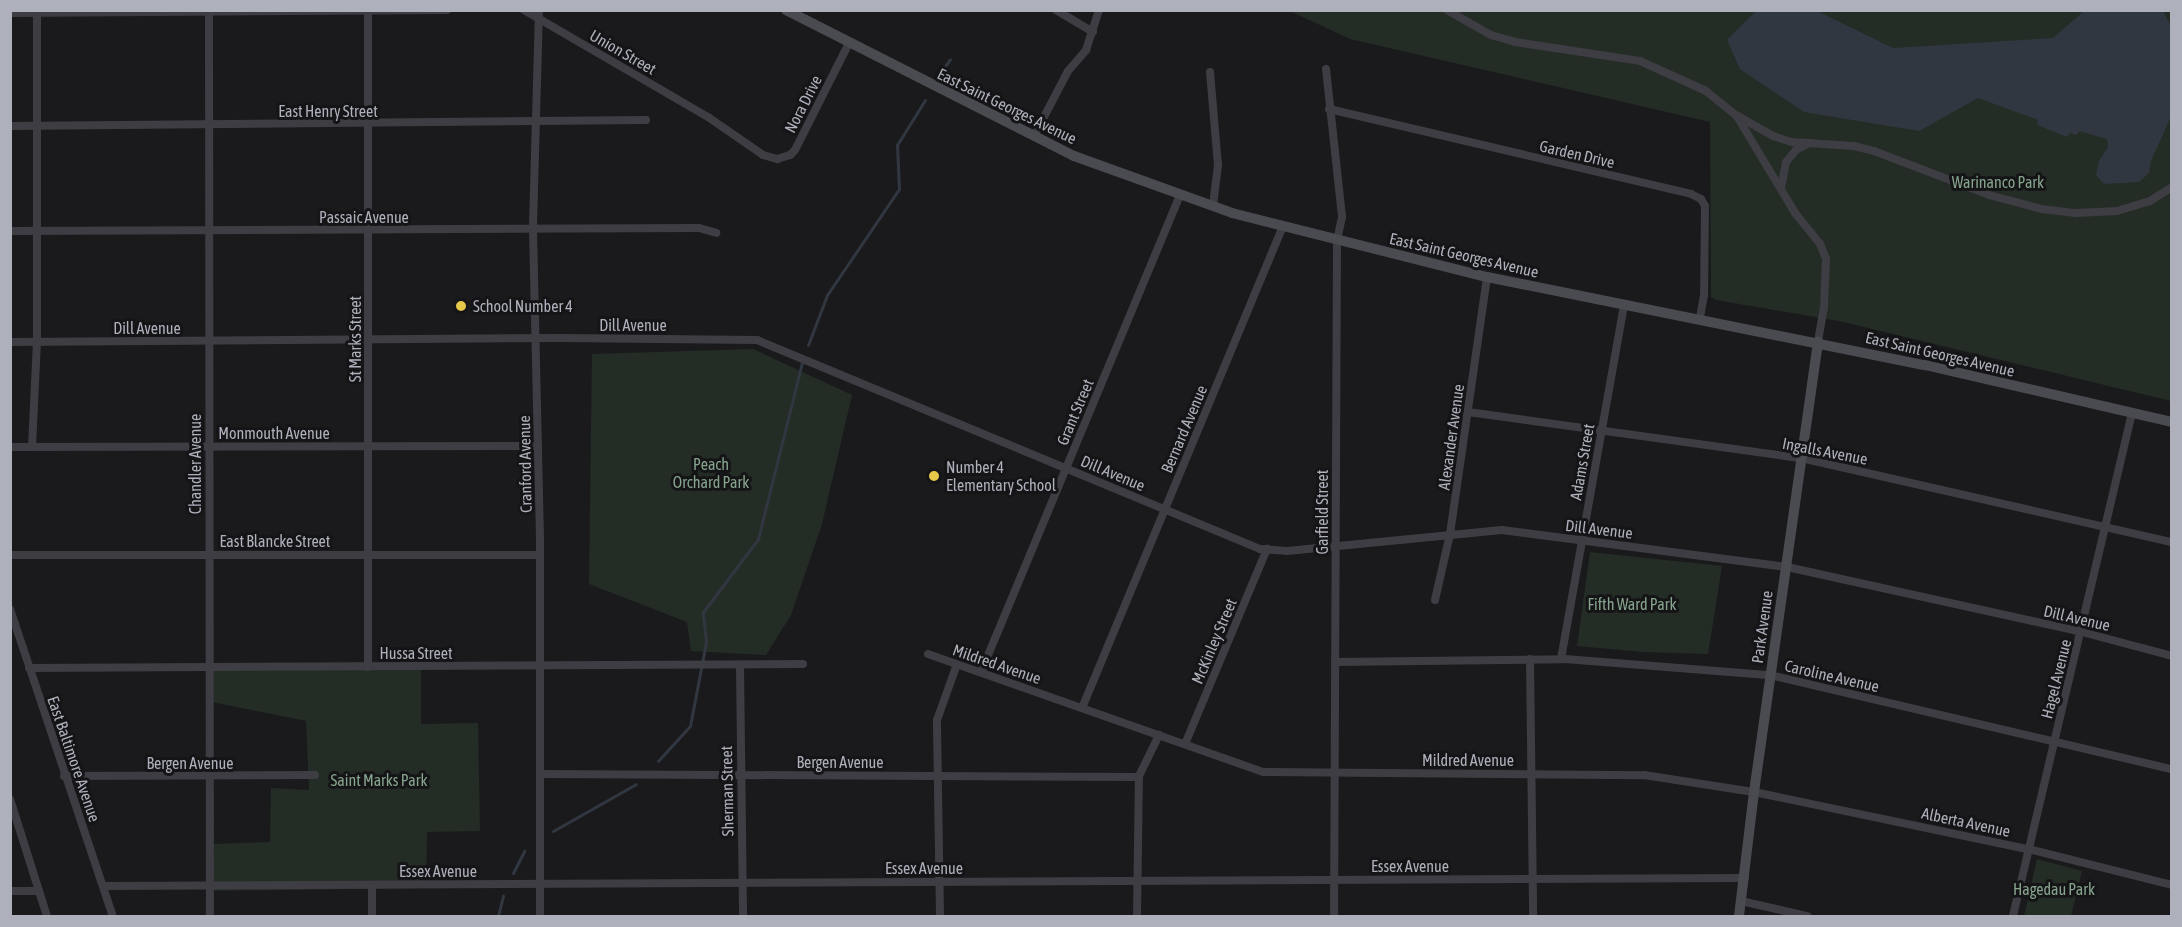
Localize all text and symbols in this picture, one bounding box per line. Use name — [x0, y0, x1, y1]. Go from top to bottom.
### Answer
street label: Union Street — [586, 25, 660, 79]
street label: East Saint Georges Avenue — [934, 64, 1080, 148]
street label: Nora Drive — [780, 72, 826, 136]
street label: East Henry Street — [278, 101, 378, 121]
street label: Garden Drive — [1538, 136, 1616, 172]
park label: Warinanco Park — [1952, 172, 2044, 192]
street label: Passaic Avenue — [319, 207, 409, 227]
street label: East Saint Georges Avenue — [1388, 228, 1540, 282]
street label: St Marks Street — [345, 296, 365, 382]
place label: School Number 4 — [473, 296, 573, 316]
marker: School Number 4 — [454, 299, 468, 313]
street label: Dill Avenue — [599, 315, 667, 335]
street label: Dill Avenue — [113, 318, 181, 338]
street label: East Saint Georges Avenue — [1864, 327, 2016, 381]
street label: Grant Street — [1052, 376, 1098, 448]
street label: Bernard Avenue — [1157, 382, 1211, 476]
street label: Alexander Avenue — [1434, 383, 1468, 491]
street label: Chandler Avenue — [185, 414, 205, 514]
street label: Cranford Avenue — [515, 415, 535, 513]
street label: Adams Street — [1566, 422, 1598, 502]
street label: Monmouth Avenue — [218, 423, 330, 443]
street label: Ingalls Avenue — [1781, 433, 1869, 469]
street label: Dill Avenue — [1078, 451, 1148, 495]
park label: Peach Orchard Park — [673, 454, 749, 492]
place label: Number 4 Elementary School — [946, 457, 1056, 495]
marker: Number 4 Elementary School — [927, 469, 941, 483]
street label: Garfield Street — [1312, 470, 1332, 554]
street label: Dill Avenue — [1564, 515, 1634, 543]
street label: East Blancke Street — [220, 531, 330, 551]
street label: Park Avenue — [1747, 589, 1777, 665]
park label: Fifth Ward Park — [1588, 594, 1676, 614]
street label: McKinley Street — [1187, 595, 1241, 687]
street label: Dill Avenue — [2042, 601, 2112, 635]
street label: Hagel Avenue — [2037, 637, 2075, 721]
street label: Mildred Avenue — [950, 640, 1044, 688]
street label: Hussa Street — [379, 643, 453, 663]
street label: Caroline Avenue — [1783, 656, 1881, 696]
street label: East Baltimore Avenue — [43, 694, 105, 824]
street label: Sherman Street — [717, 746, 737, 836]
street label: Mildred Avenue — [1422, 750, 1514, 770]
street label: Bergen Avenue — [796, 752, 884, 772]
street label: Bergen Avenue — [146, 753, 234, 773]
park label: Saint Marks Park — [331, 770, 427, 790]
street label: Alberta Avenue — [1920, 803, 2012, 841]
street label: Essex Avenue — [1371, 856, 1449, 876]
street label: Essex Avenue — [885, 858, 963, 878]
street label: Essex Avenue — [399, 861, 477, 881]
park label: Hagedau Park — [2013, 879, 2095, 899]

